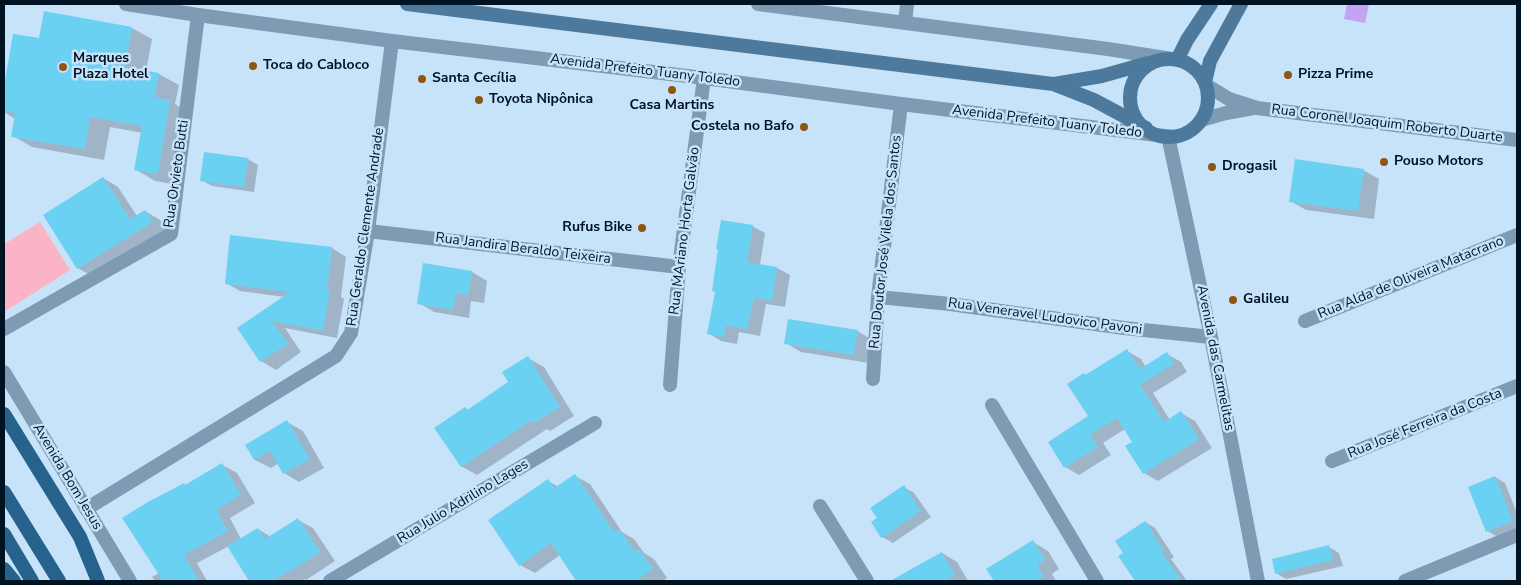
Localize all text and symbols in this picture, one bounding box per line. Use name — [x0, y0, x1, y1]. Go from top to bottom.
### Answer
place label: Marques Plaza Hotel — [73, 51, 148, 84]
street label: Avenida Prefeito Tuany Toledo — [549, 51, 741, 91]
place label: Toca do Cabloco — [263, 58, 369, 74]
marker: Toca do Cabloco — [247, 60, 259, 72]
marker: Marques Plaza Hotel — [57, 61, 69, 73]
place label: Pizza Prime — [1298, 67, 1373, 83]
marker: Pizza Prime — [1282, 69, 1294, 81]
place label: Santa Cecília — [432, 71, 516, 87]
marker: Santa Cecília — [416, 73, 428, 85]
marker: Casa Martins — [666, 84, 678, 96]
place label: Toyota Nipônica — [489, 92, 593, 108]
marker: Toyota Nipônica — [473, 94, 485, 106]
place label: Casa Martins — [630, 98, 714, 114]
street label: Rua Coronel Joaquim Roberto Duarte — [1270, 101, 1504, 147]
street label: Avenida Prefeito Tuany Toledo — [951, 102, 1143, 142]
street label: Rua Orvieto Butti — [161, 119, 193, 229]
place label: Costela no Bafo — [691, 119, 794, 135]
marker: Costela no Bafo — [798, 121, 810, 133]
street label: Rua Geraldo Clemente Andrade — [344, 127, 388, 327]
street label: Rua Doutor José Vilela dos Santos — [866, 134, 906, 350]
street label: Rua MAriano Horta Galvão — [666, 146, 704, 316]
place label: Pouso Motors — [1394, 154, 1483, 170]
marker: Pouso Motors — [1378, 156, 1390, 168]
place label: Drogasil — [1222, 159, 1277, 175]
marker: Drogasil — [1206, 161, 1218, 173]
place label: Rufus Bike — [562, 220, 632, 236]
marker: Rufus Bike — [636, 222, 648, 234]
street label: Rua Jandira Beraldo Teixeira — [434, 230, 612, 268]
street label: Rua Alda de Oliveira Matacrano — [1316, 233, 1506, 323]
street label: Avenida das Carmelitas — [1193, 284, 1237, 432]
place label: Galileu — [1243, 292, 1289, 308]
marker: Galileu — [1227, 294, 1239, 306]
street label: Rua Veneravel Ludovico Pavoni — [947, 295, 1143, 339]
street label: Rua José Ferreira da Costa — [1346, 385, 1504, 463]
street label: Avenida Bom Jesus — [29, 421, 105, 533]
street label: Rua Julio Adrilino Lages — [394, 456, 532, 548]

